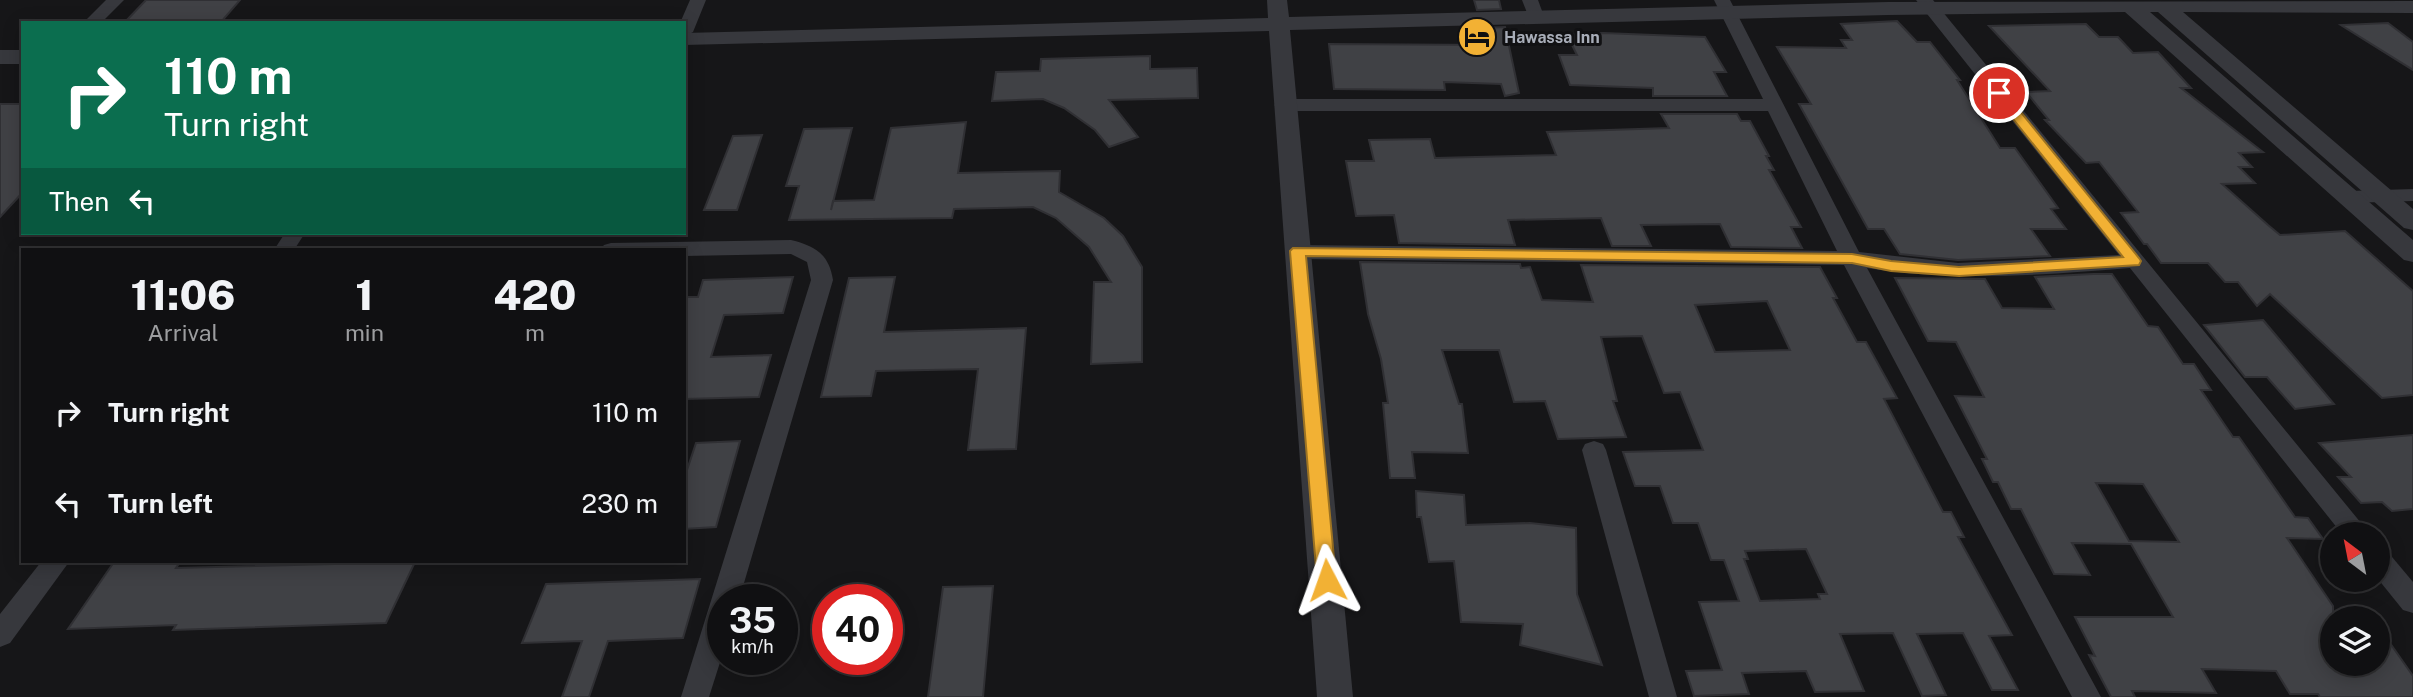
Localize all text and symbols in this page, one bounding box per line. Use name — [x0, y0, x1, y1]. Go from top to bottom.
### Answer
hotel icon: Hawassa Inn — [1456, 16, 1498, 58]
place label: Hawassa Inn — [1504, 28, 1600, 47]
text: 110 m — [164, 47, 292, 105]
icon: right — [49, 49, 140, 140]
pin — [1969, 63, 2029, 123]
icon: arrive — [1980, 74, 2018, 112]
text: Turn right — [164, 106, 309, 143]
icon: left — [123, 182, 161, 220]
text: Then — [49, 186, 109, 217]
text: 11:06 — [130, 270, 235, 319]
text: 1 — [355, 270, 374, 319]
text: 420 — [493, 270, 577, 319]
text: Arrival — [147, 319, 218, 346]
text: min — [345, 319, 384, 346]
text: m — [525, 319, 545, 346]
icon: right — [49, 394, 87, 432]
text: Turn right — [108, 397, 230, 428]
text: 110 m — [592, 397, 658, 428]
icon: left — [49, 485, 87, 523]
text: Turn left — [108, 488, 213, 519]
text: 230 m — [582, 488, 658, 519]
north arrow — [2320, 522, 2390, 592]
map controls — [2320, 522, 2390, 676]
position arrow — [1290, 543, 1364, 617]
speed limit sign: 40 — [812, 584, 903, 675]
text: 35 — [729, 600, 776, 641]
button: layers — [2320, 606, 2390, 676]
text: km/h — [731, 636, 774, 657]

